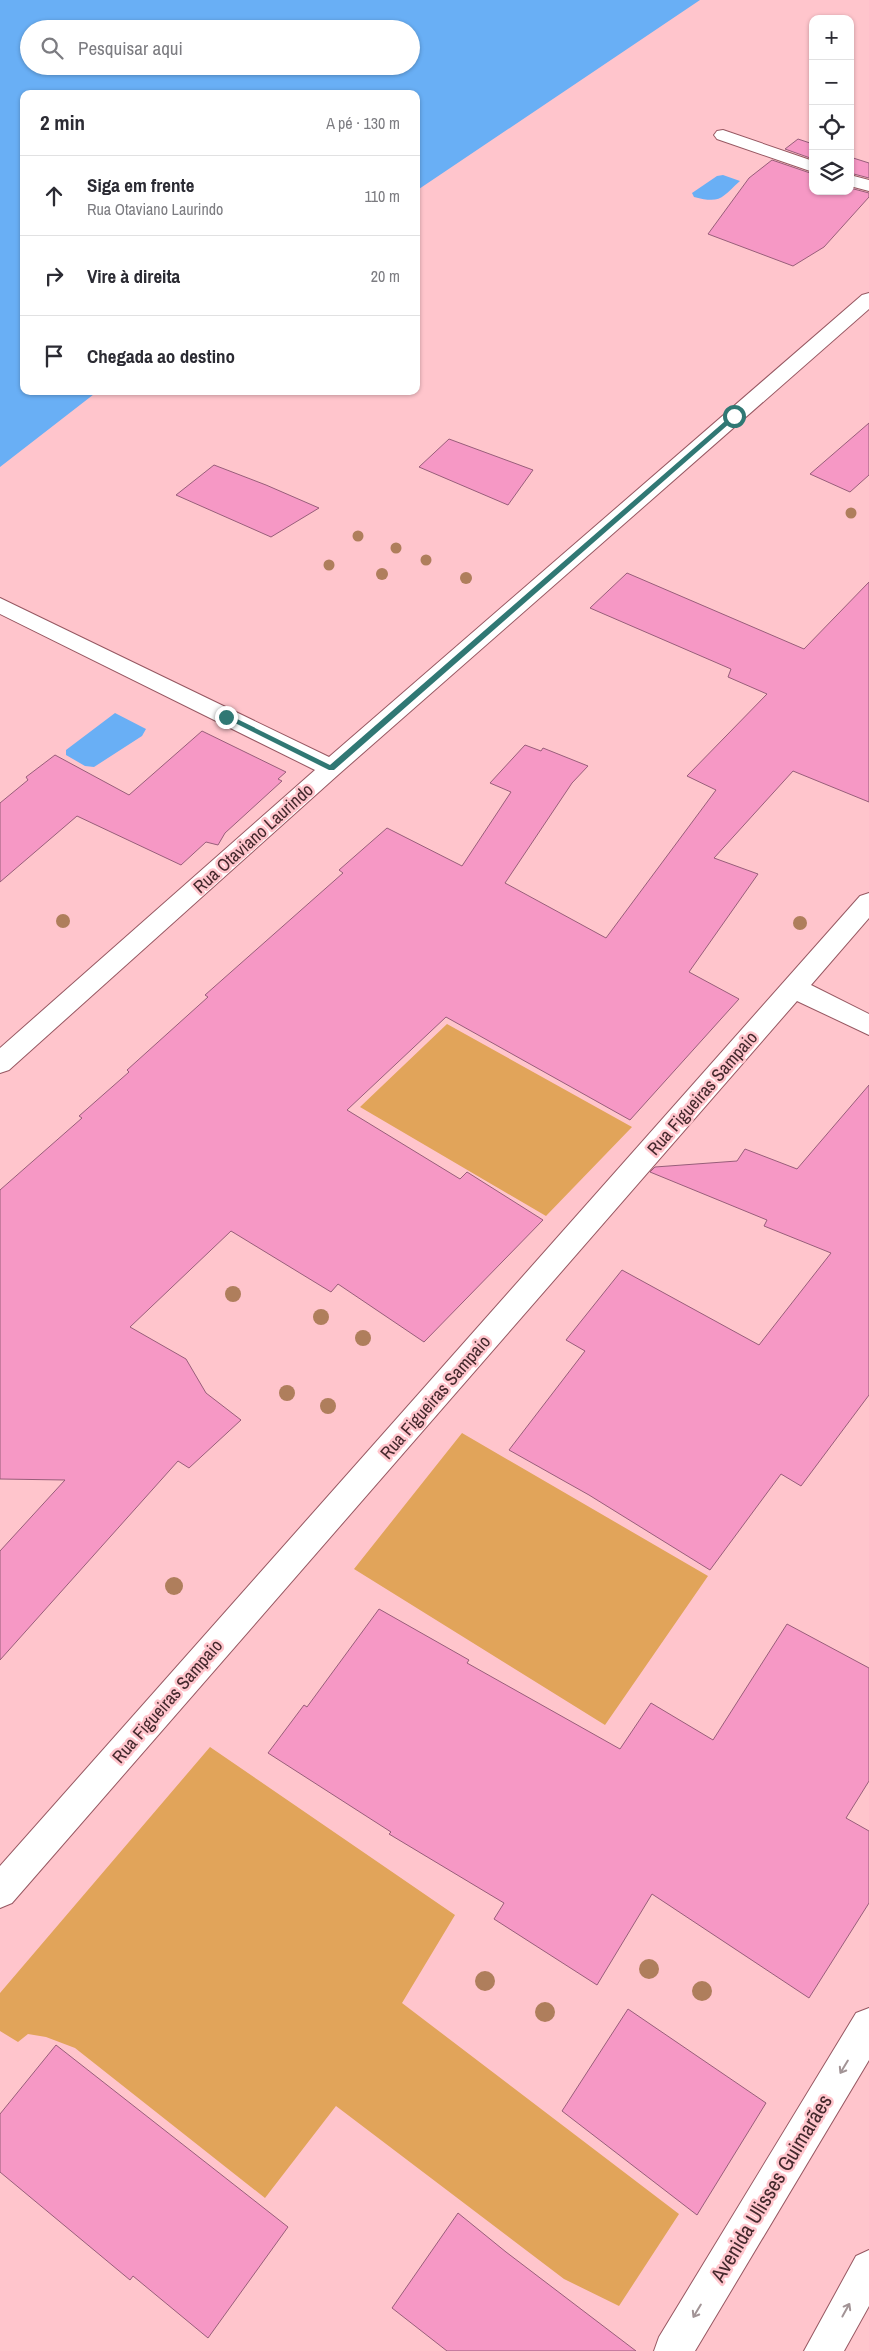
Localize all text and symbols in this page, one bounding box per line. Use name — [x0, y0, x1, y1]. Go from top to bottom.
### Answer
map controls — [809, 15, 854, 195]
button: + — [809, 15, 854, 60]
search box — [20, 20, 420, 75]
icon: search — [38, 34, 66, 62]
text: Pesquisar aqui — [78, 35, 183, 61]
button: − — [809, 60, 854, 105]
button: locate — [809, 105, 854, 150]
text: 2 min — [40, 108, 85, 137]
text: A pé · 130 m — [326, 112, 400, 134]
button: layers — [809, 150, 854, 195]
text: Siga em frente — [87, 172, 194, 198]
icon: ahead — [40, 182, 68, 210]
text: 110 m — [364, 185, 400, 207]
text: Rua Otaviano Laurindo — [87, 198, 223, 220]
icon: right — [40, 262, 68, 290]
text: Vire à direita — [87, 263, 180, 289]
text: 20 m — [371, 265, 400, 287]
icon: arrive — [40, 342, 68, 370]
text: Chegada ao destino — [87, 343, 235, 369]
route start — [723, 405, 746, 428]
route end — [215, 706, 238, 729]
street label: Rua Otaviano Laurindo — [188, 777, 318, 899]
street label: Rua Figueiras Sampaio — [641, 1026, 763, 1160]
street label: Rua Figueiras Sampaio — [374, 1330, 496, 1464]
street label: Rua Figueiras Sampaio — [106, 1634, 228, 1768]
one-way arrow — [838, 2060, 848, 2074]
street label: Avenida Ulisses Guimarães — [703, 2089, 839, 2288]
one-way arrow — [842, 2303, 851, 2318]
one-way arrow — [691, 2304, 701, 2318]

